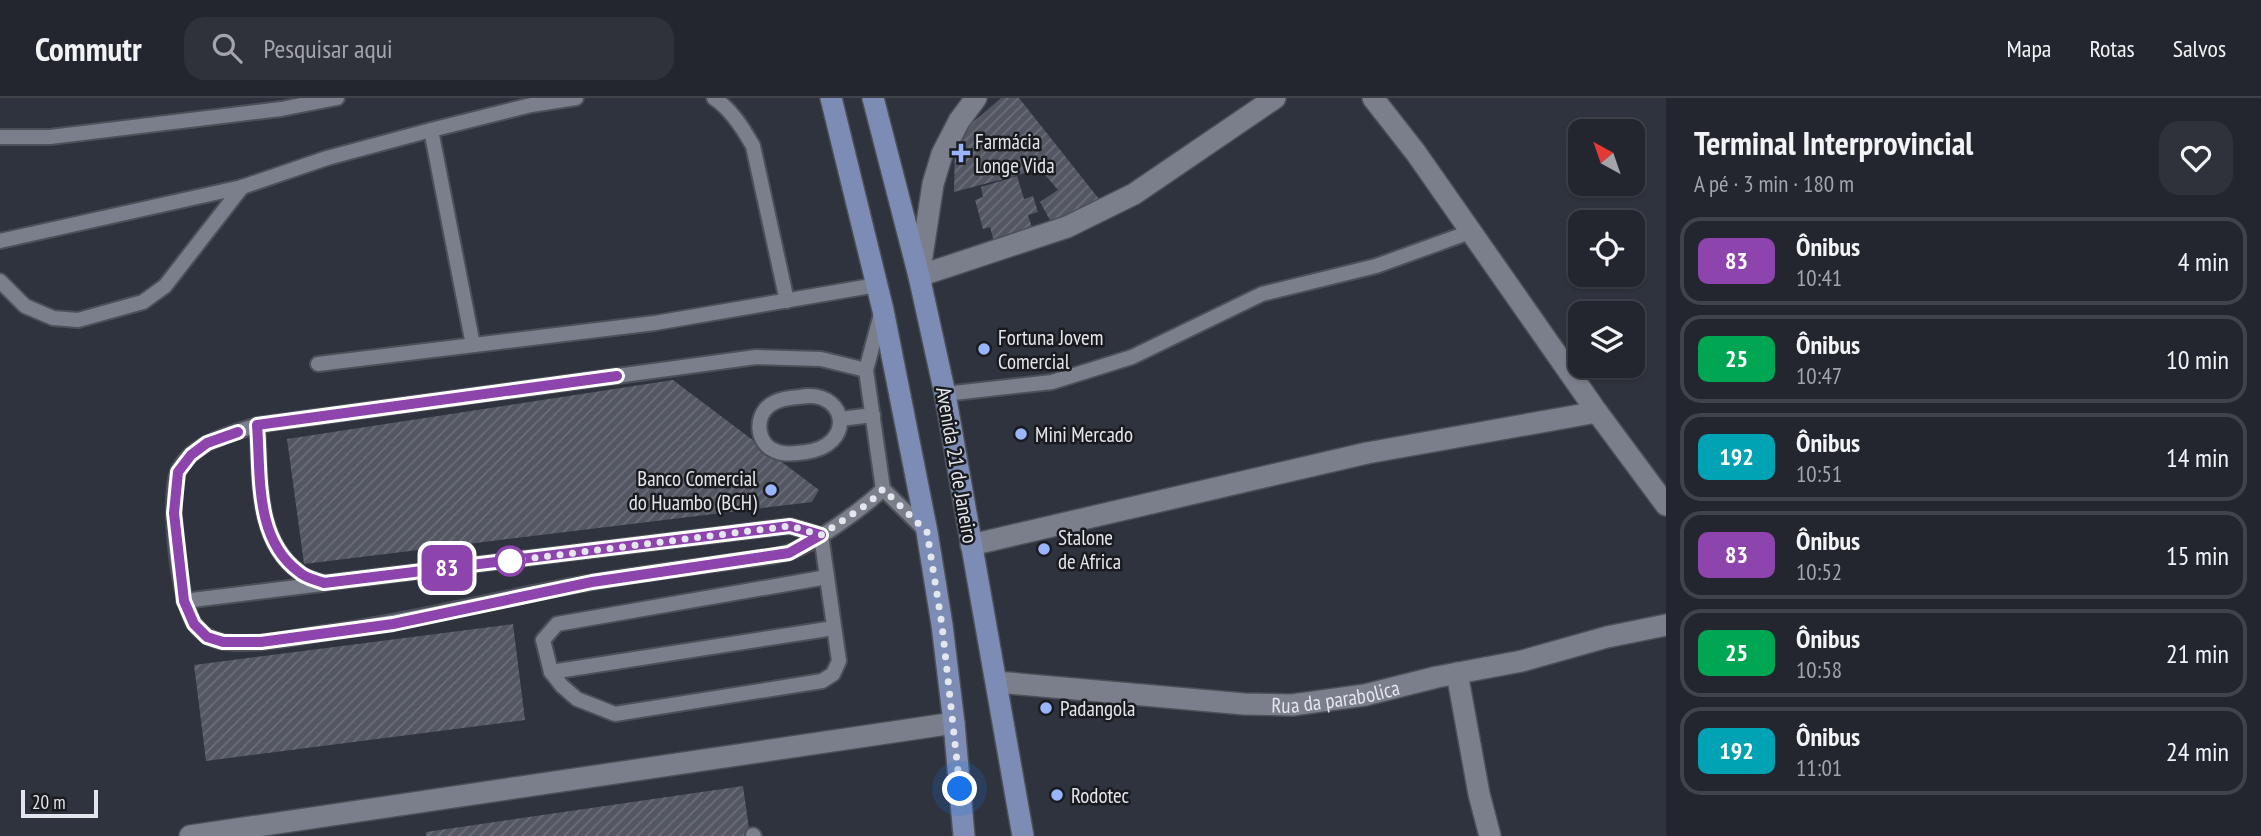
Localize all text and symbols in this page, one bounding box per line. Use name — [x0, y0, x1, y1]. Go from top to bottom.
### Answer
search box — [184, 17, 674, 80]
text: Commutr — [35, 27, 142, 70]
icon: search — [208, 29, 246, 67]
text: Pesquisar aqui — [264, 32, 393, 65]
text: Mapa — [2007, 33, 2051, 64]
text: Rotas — [2089, 33, 2135, 64]
text: Salvos — [2173, 33, 2226, 64]
north arrow — [1568, 119, 1645, 196]
map controls — [1568, 119, 1645, 378]
text: Terminal Interprovincial — [1694, 121, 1973, 164]
button: heart — [2159, 121, 2233, 195]
place label: Farmácia Longe Vida — [975, 128, 1055, 179]
marker: Farmácia Longe Vida — [953, 145, 969, 161]
text: A pé · 3 min · 180 m — [1694, 169, 1854, 198]
button: locate — [1568, 210, 1645, 287]
text: Ônibus — [1796, 230, 1860, 263]
text: 83 — [1725, 245, 1748, 276]
text: 4 min — [2178, 245, 2229, 278]
text: 10:41 — [1796, 263, 1842, 292]
button: layers — [1568, 301, 1645, 378]
place label: Fortuna Jovem Comercial — [998, 324, 1103, 375]
text: Ônibus — [1796, 328, 1860, 361]
marker: Fortuna Jovem Comercial — [976, 341, 992, 357]
text: 25 — [1725, 343, 1748, 374]
text: 10 min — [2166, 343, 2229, 376]
text: 10:47 — [1796, 361, 1842, 390]
street label: Avenida 21 de Janeiro — [930, 385, 984, 545]
place label: Mini Mercado — [1035, 421, 1133, 448]
marker: Mini Mercado — [1013, 426, 1029, 442]
text: Ônibus — [1796, 426, 1860, 459]
text: 192 — [1719, 441, 1754, 472]
text: 14 min — [2166, 441, 2229, 474]
text: 10:51 — [1796, 459, 1842, 488]
place label: Banco Comercial do Huambo (BCH) — [629, 465, 757, 516]
marker: Banco Comercial do Huambo (BCH) — [763, 482, 779, 498]
place label: Stalone de Africa — [1058, 524, 1121, 575]
text: Ônibus — [1796, 524, 1860, 557]
text: 83 — [1725, 539, 1748, 570]
text: 15 min — [2166, 539, 2229, 572]
marker: Stalone de Africa — [1036, 541, 1052, 557]
line badge: 83 — [416, 545, 478, 591]
unlabelled marker — [495, 546, 525, 576]
text: 83 — [436, 552, 458, 583]
text: 10:52 — [1796, 557, 1842, 586]
text: Ônibus — [1796, 622, 1860, 655]
text: 25 — [1725, 637, 1748, 668]
text: 21 min — [2166, 637, 2229, 670]
text: 10:58 — [1796, 655, 1842, 684]
street label: Rua da parabolica — [1271, 673, 1402, 719]
place label: Padangola — [1060, 695, 1135, 722]
marker: Padangola — [1038, 700, 1054, 716]
text: Ônibus — [1796, 720, 1860, 753]
text: 192 — [1719, 735, 1754, 766]
text: 24 min — [2166, 735, 2229, 768]
text: 11:01 — [1796, 753, 1842, 782]
your location — [942, 771, 977, 806]
place label: Rodotec — [1071, 782, 1130, 809]
scale bar — [21, 787, 98, 819]
marker: Rodotec — [1049, 787, 1065, 803]
text: 20 m — [32, 790, 66, 814]

